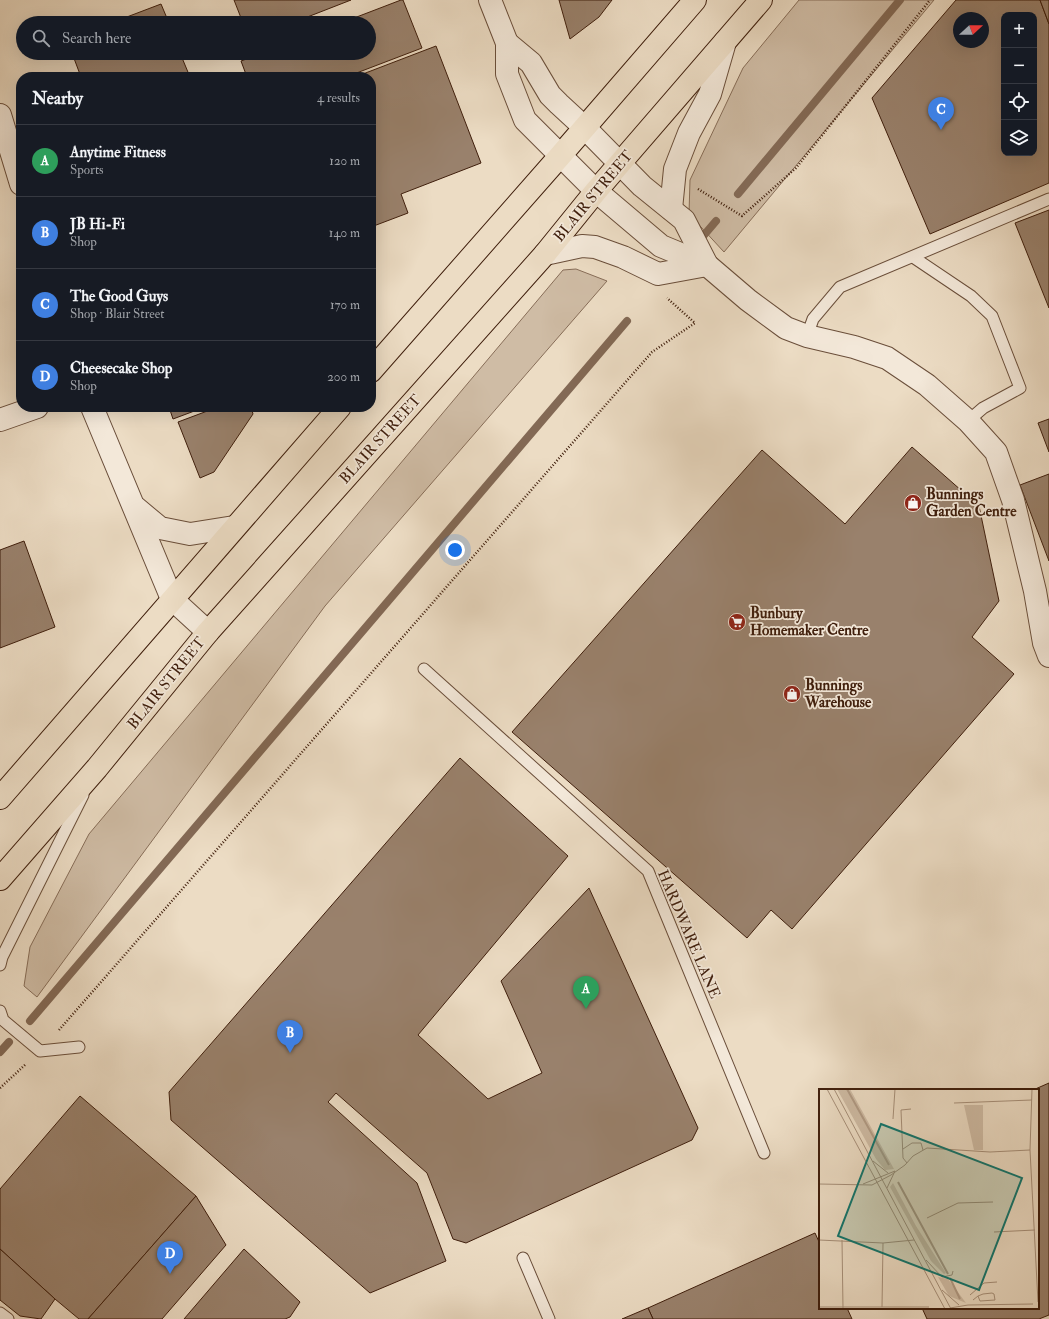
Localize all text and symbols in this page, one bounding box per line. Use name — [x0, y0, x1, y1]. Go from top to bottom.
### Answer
north arrow — [953, 12, 989, 48]
map controls — [1001, 12, 1037, 156]
button: + — [1001, 12, 1037, 48]
search box — [16, 16, 376, 60]
icon: search — [30, 27, 52, 49]
text: Search here — [62, 29, 131, 48]
button: − — [1001, 48, 1037, 84]
button: locate — [1001, 84, 1037, 120]
text: Nearby — [32, 88, 83, 109]
text: 4 results — [317, 90, 360, 106]
pin: C — [928, 97, 954, 130]
button: layers — [1001, 120, 1037, 156]
text: Anytime Fitness — [70, 143, 166, 162]
street label: BLAIR STREET — [550, 147, 637, 246]
text: A — [41, 153, 49, 169]
text: 120 m — [329, 153, 360, 169]
text: Sports — [70, 162, 104, 178]
text: JB Hi-Fi — [70, 215, 125, 234]
text: B — [41, 225, 49, 241]
text: 140 m — [329, 225, 360, 241]
text: Shop — [70, 234, 97, 250]
text: The Good Guys — [70, 287, 168, 306]
text: C — [40, 297, 50, 313]
text: 170 m — [330, 297, 360, 313]
text: Shop · Blair Street — [70, 306, 164, 322]
text: Cheesecake Shop — [70, 359, 172, 378]
text: D — [40, 369, 50, 385]
text: 200 m — [327, 369, 360, 385]
text: Shop — [70, 378, 97, 394]
street label: BLAIR STREET — [335, 391, 425, 488]
place label: Bunnings Garden Centre — [926, 485, 1017, 521]
shop icon: Bunnings Garden Centre — [903, 493, 923, 513]
your location — [445, 540, 465, 560]
place label: Bunbury Homemaker Centre — [750, 604, 869, 640]
supermarket icon: Bunbury Homemaker Centre — [727, 612, 747, 632]
street label: BLAIR STREET — [123, 633, 209, 733]
place label: Bunnings Warehouse — [804, 676, 872, 712]
shop icon: Bunnings Warehouse — [782, 684, 802, 704]
street label: HARDWARE LANE — [653, 867, 724, 1002]
pin: A — [573, 976, 599, 1009]
pin: B — [277, 1020, 303, 1053]
inset map — [819, 1089, 1039, 1309]
pin: D — [157, 1241, 183, 1274]

